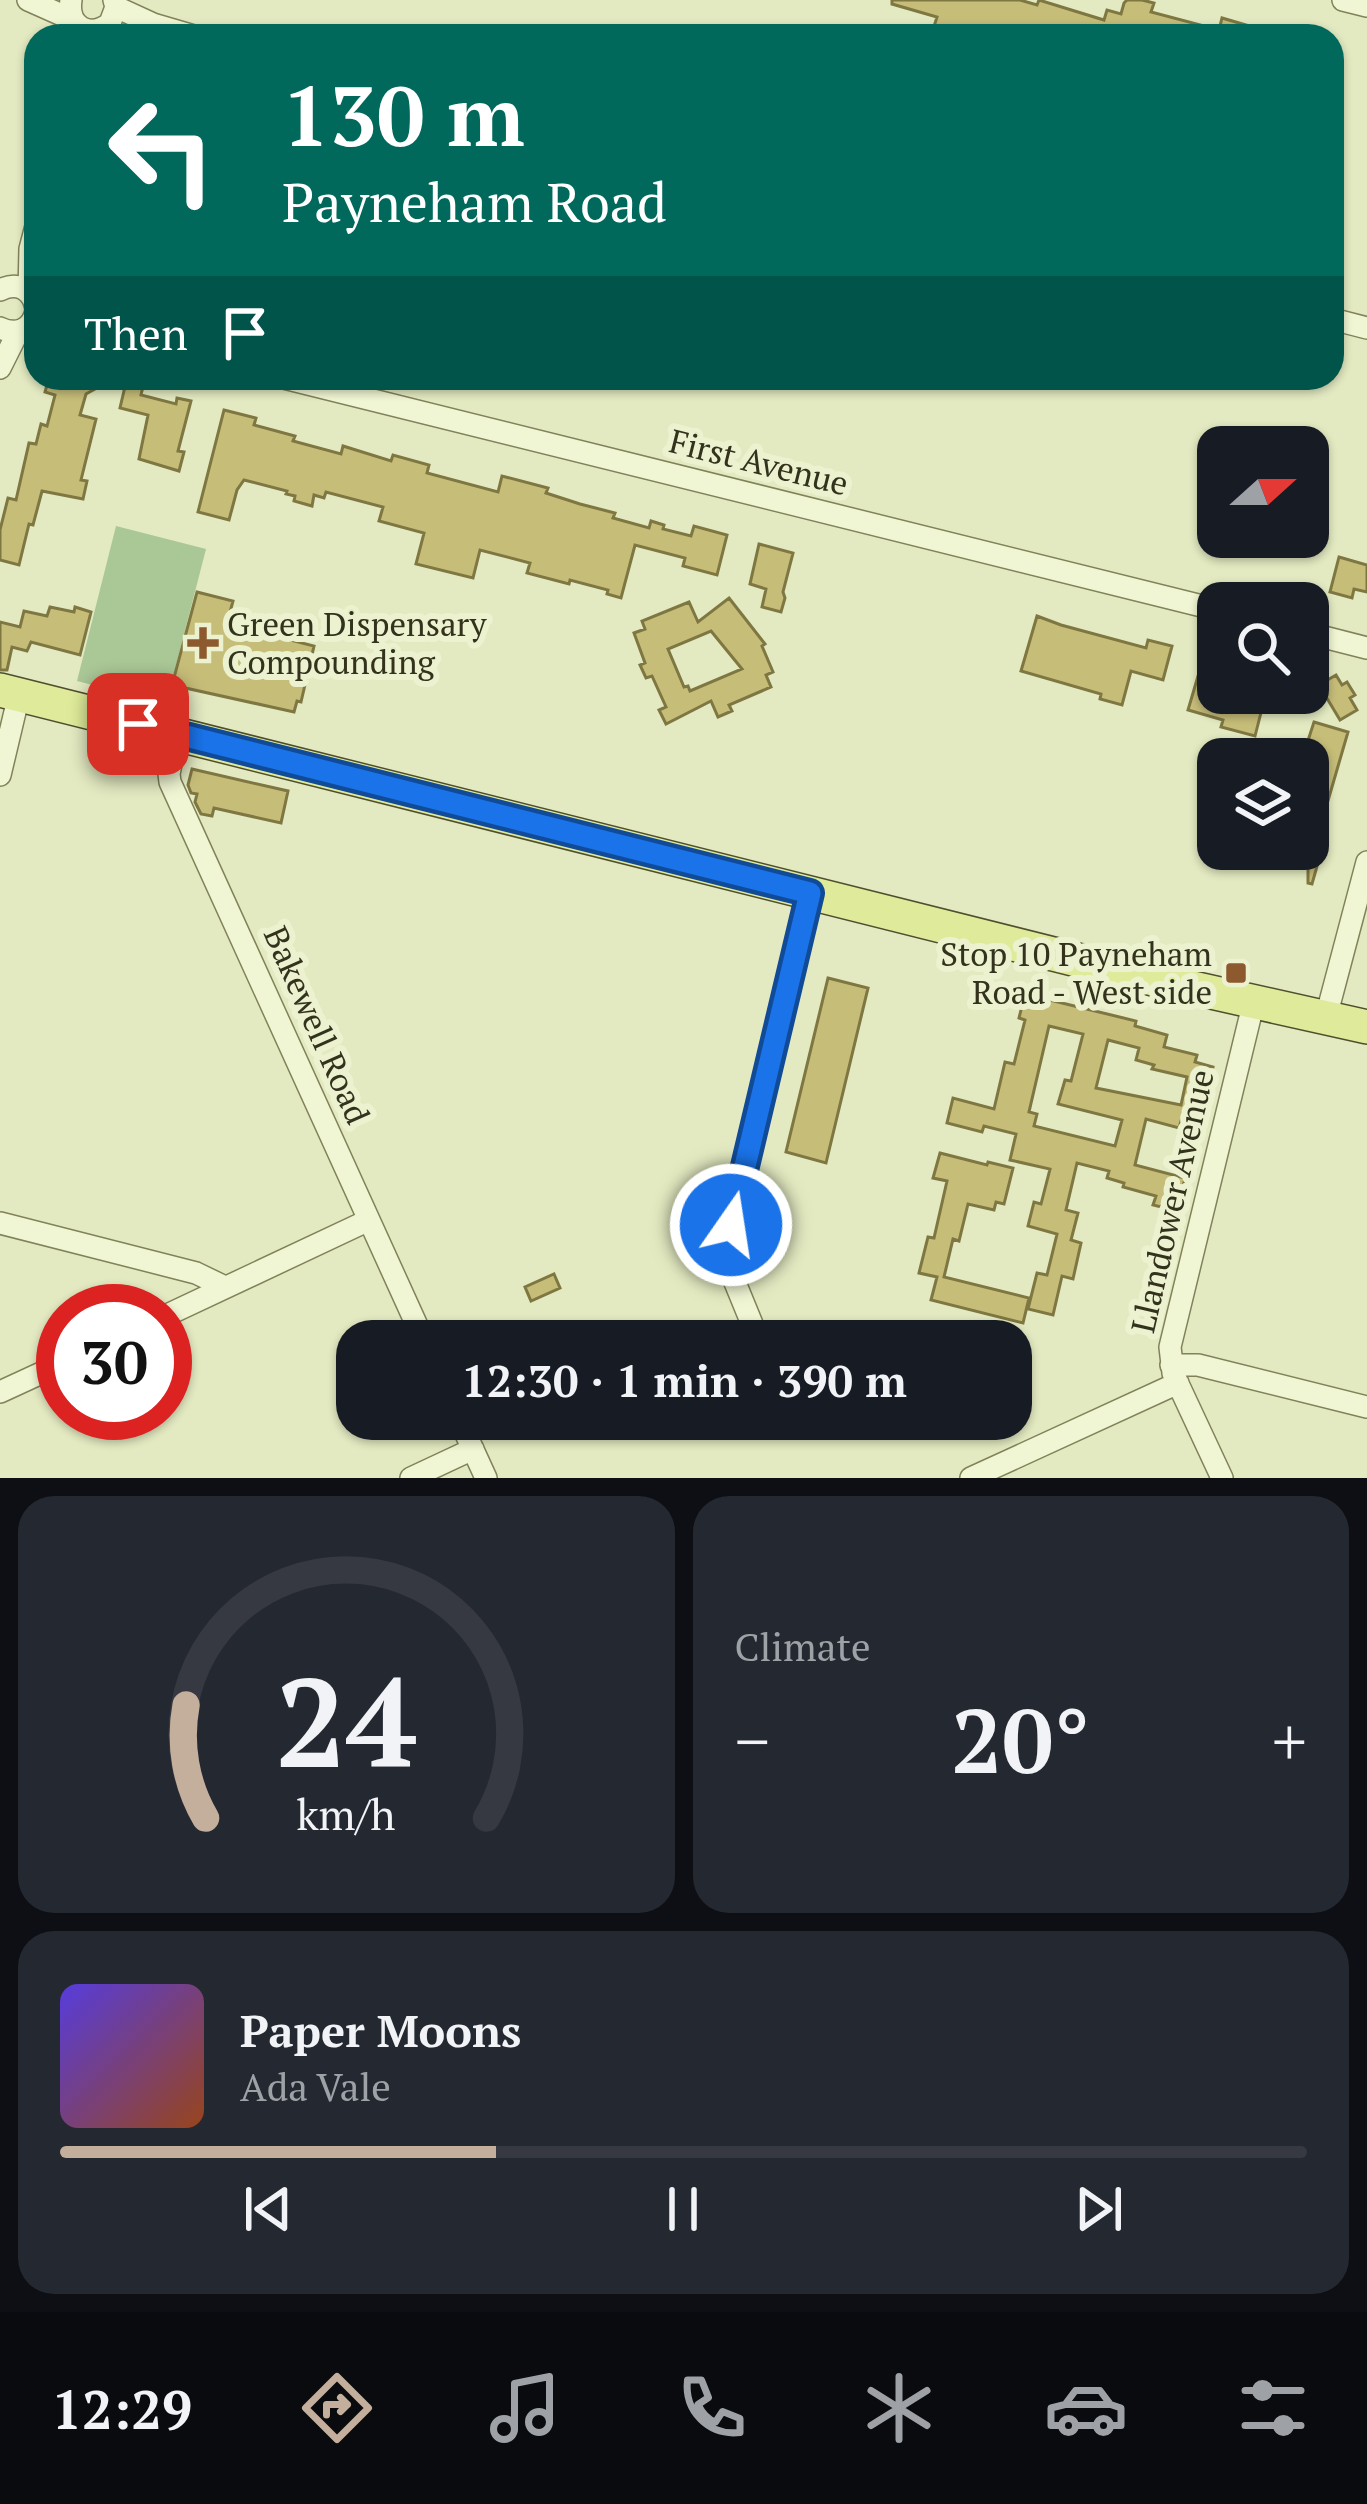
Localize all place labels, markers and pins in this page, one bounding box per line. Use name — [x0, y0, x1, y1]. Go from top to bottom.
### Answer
place label: Green Dispensary Compounding — [227, 602, 488, 683]
marker: Green Dispensary Compounding — [190, 630, 216, 656]
pin — [87, 673, 189, 775]
place label: Stop 10 Payneham Road - West side — [940, 932, 1212, 1013]
marker: Stop 10 Payneham Road - West side — [1223, 960, 1249, 986]

